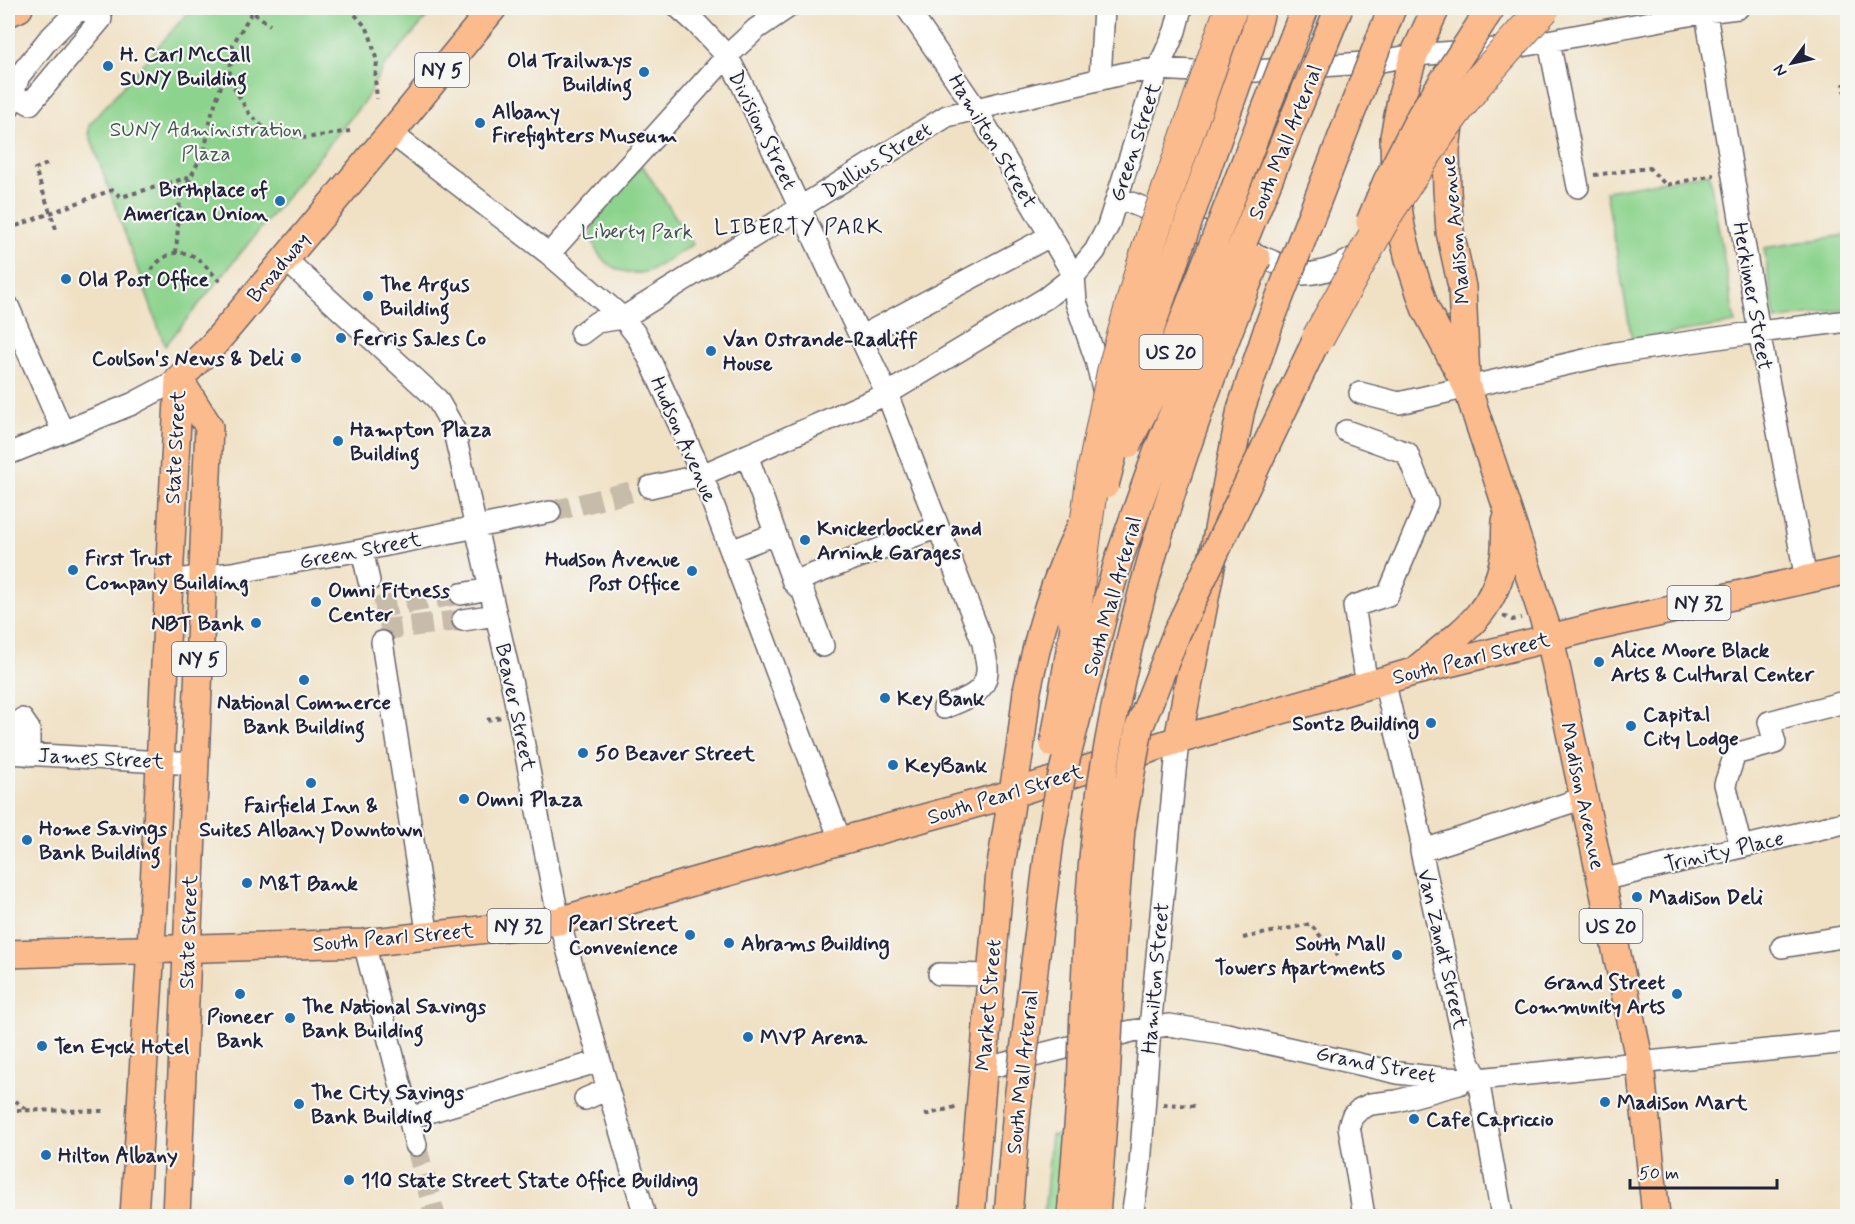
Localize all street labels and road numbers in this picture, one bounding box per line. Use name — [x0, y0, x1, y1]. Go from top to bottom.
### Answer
road number: NY 5 — [415, 53, 469, 87]
street label: South Mall Arterial — [1242, 61, 1330, 224]
street label: Division Street — [721, 66, 803, 195]
street label: Hamilton Street — [941, 69, 1043, 214]
street label: Green Street — [1104, 79, 1169, 205]
street label: Dallius Street — [818, 116, 938, 206]
street label: Madison Avenue — [1434, 154, 1478, 306]
street label: Herkimer Street — [1725, 220, 1779, 372]
street label: Broadway — [241, 226, 317, 309]
road number: US 20 — [1140, 335, 1202, 369]
street label: Hudson Avenue — [643, 372, 723, 507]
street label: State Street — [159, 389, 193, 505]
street label: South Mall Arterial — [1077, 513, 1149, 679]
street label: Green Street — [297, 525, 424, 576]
road number: NY 32 — [1668, 586, 1730, 620]
street label: South Pearl Street — [1390, 626, 1554, 692]
street label: Beaver Street — [488, 641, 542, 774]
road number: NY 5 — [172, 642, 226, 676]
street label: Madison Avenue — [1553, 720, 1611, 872]
street label: James Street — [37, 742, 166, 776]
street label: South Pearl Street — [924, 758, 1087, 832]
street label: Trinity Place — [1662, 825, 1787, 879]
street label: Van Zandt Street — [1410, 867, 1474, 1032]
street label: State Street — [173, 874, 205, 990]
street label: Hamilton Street — [1135, 901, 1177, 1055]
road number: NY 32 — [488, 909, 550, 943]
road number: US 20 — [1580, 909, 1642, 943]
street label: South Pearl Street — [312, 917, 475, 959]
street label: Market Street — [969, 938, 1009, 1072]
street label: South Mall Arterial — [1000, 989, 1046, 1156]
street label: Grand Street — [1313, 1040, 1438, 1090]

